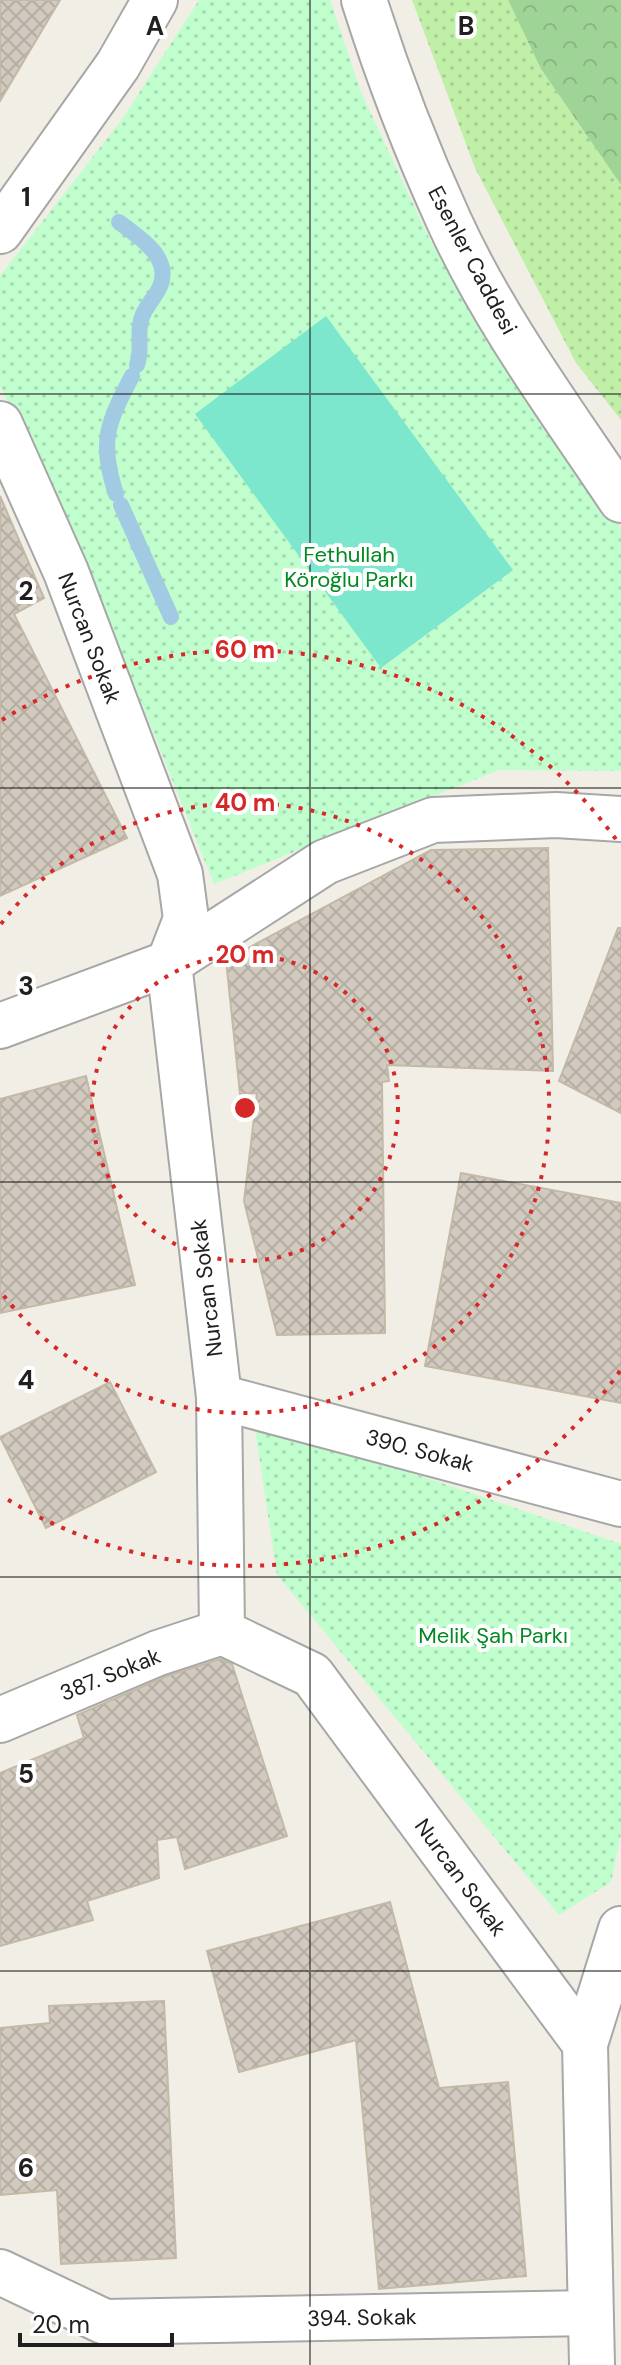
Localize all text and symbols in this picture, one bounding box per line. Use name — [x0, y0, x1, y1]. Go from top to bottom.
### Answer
text: A — [146, 9, 164, 43]
text: B — [458, 9, 474, 43]
text: 1 — [21, 180, 31, 214]
street label: Esenler Caddesi — [421, 181, 524, 340]
park label: Fethullah Köroğlu Parkı — [284, 540, 414, 594]
street label: Nurcan Sokak — [51, 568, 128, 708]
text: 2 — [18, 574, 34, 608]
text: 60 m — [215, 634, 275, 665]
text: 40 m — [215, 787, 275, 818]
text: 20 m — [216, 939, 274, 970]
text: 3 — [18, 969, 34, 1003]
centre of rings — [231, 1094, 259, 1122]
street label: Nurcan Sokak — [184, 1217, 229, 1358]
text: 4 — [18, 1363, 34, 1397]
street label: 390. Sokak — [363, 1422, 477, 1479]
park label: Melik Şah Parkı — [418, 1621, 568, 1650]
street label: 387. Sokak — [55, 1641, 165, 1708]
text: 5 — [18, 1757, 34, 1791]
street label: Nurcan Sokak — [408, 1813, 513, 1942]
text: 6 — [18, 2151, 34, 2185]
scale bar — [20, 2297, 172, 2347]
street label: 394. Sokak — [307, 2302, 417, 2333]
text: 20 m — [32, 2309, 90, 2340]

